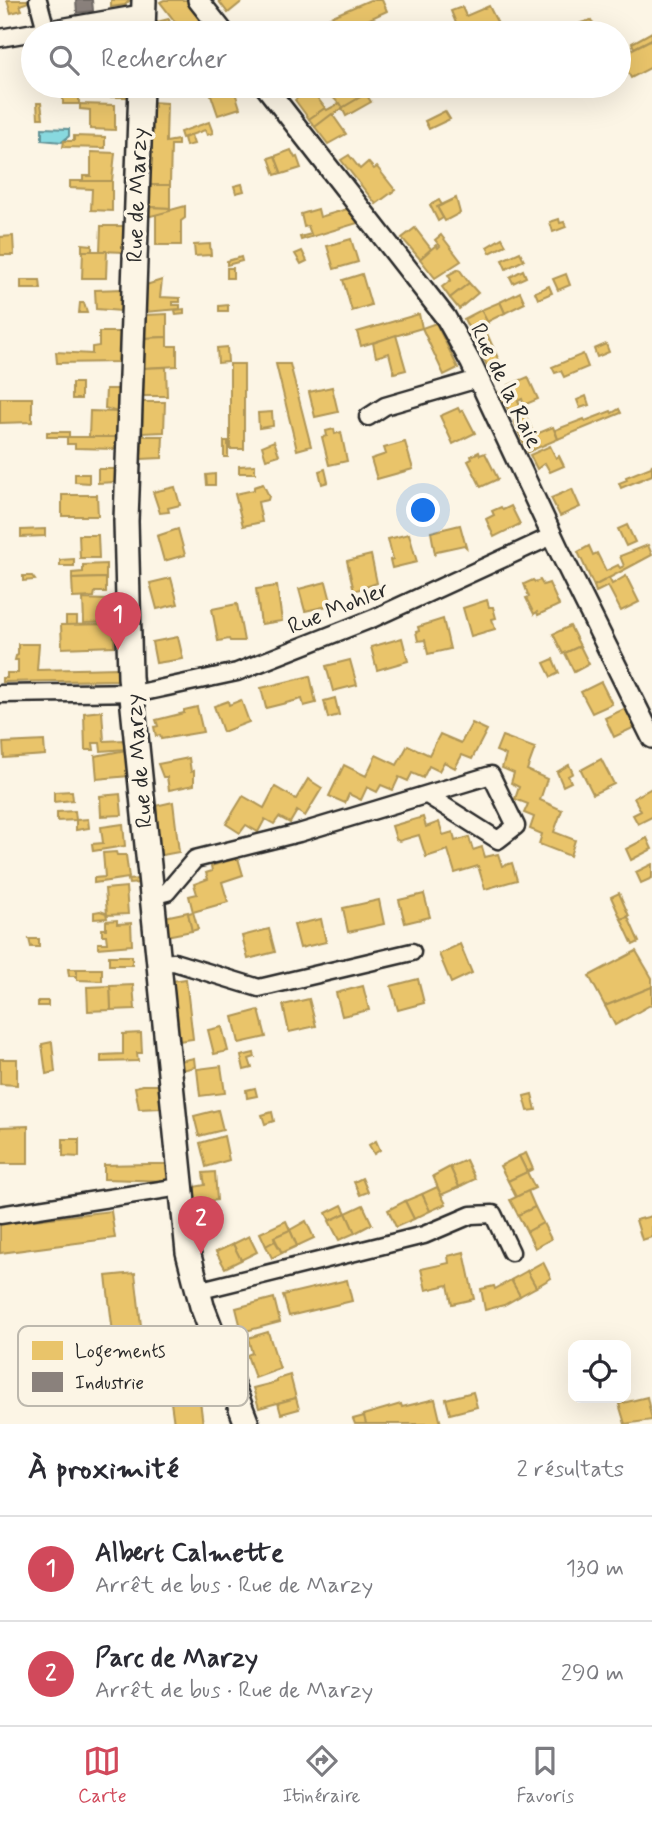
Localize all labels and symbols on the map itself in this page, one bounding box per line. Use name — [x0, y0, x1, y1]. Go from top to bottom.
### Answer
street label: Rue de Marzy — [121, 127, 155, 263]
street label: Rue de la Raie — [462, 319, 548, 453]
your location — [406, 493, 440, 527]
street label: Rue Mohler — [284, 575, 394, 643]
pin: 1 — [95, 592, 141, 650]
street label: Rue de Marzy — [119, 692, 161, 829]
pin: 2 — [178, 1196, 224, 1254]
legend — [18, 1326, 248, 1406]
text: Logements — [75, 1339, 166, 1367]
text: Industrie — [75, 1371, 144, 1396]

